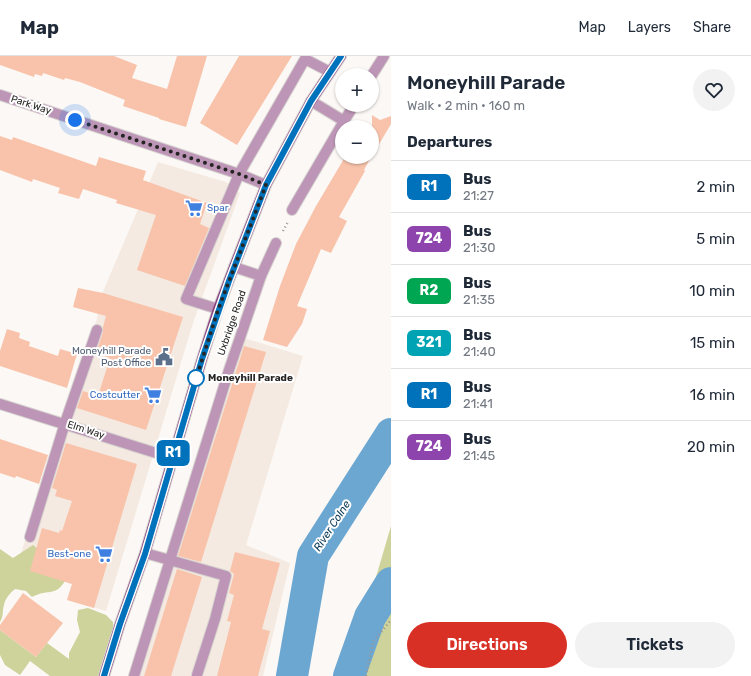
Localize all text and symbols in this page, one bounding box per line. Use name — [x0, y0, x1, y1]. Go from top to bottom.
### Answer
text: Map — [20, 16, 59, 39]
text: Map — [579, 19, 606, 36]
text: Layers — [628, 19, 671, 36]
text: Share — [693, 19, 731, 36]
map controls — [335, 68, 379, 164]
button: + — [335, 68, 379, 112]
button: heart — [693, 69, 735, 111]
text: Moneyhill Parade — [407, 71, 565, 94]
street label: Park Way — [9, 93, 53, 117]
text: Walk · 2 min · 160 m — [407, 98, 525, 113]
your location — [65, 110, 85, 130]
button: − — [335, 120, 379, 164]
text: Departures — [407, 133, 492, 151]
text: Bus — [463, 170, 491, 188]
text: R1 — [421, 178, 437, 195]
text: 2 min — [696, 178, 735, 196]
text: 21:27 — [463, 188, 494, 203]
supermarket icon: Spar — [184, 198, 204, 218]
place label: Spar — [207, 202, 229, 214]
text: Bus — [463, 222, 491, 240]
text: 724 — [416, 230, 442, 247]
text: 5 min — [696, 230, 735, 248]
text: 21:30 — [463, 240, 496, 255]
text: Bus — [463, 274, 491, 292]
text: R2 — [420, 282, 438, 299]
text: 10 min — [689, 282, 735, 300]
street label: Uxbridge Road — [215, 289, 249, 357]
text: 21:35 — [463, 292, 495, 307]
text: Bus — [463, 326, 491, 344]
text: 321 — [416, 334, 442, 351]
text: 15 min — [690, 334, 735, 352]
text: 21:40 — [463, 344, 496, 359]
place label: Moneyhill Parade Post Office — [72, 345, 151, 369]
public building icon: Moneyhill Parade Post Office — [154, 347, 174, 367]
marker: Moneyhill Parade — [187, 369, 205, 387]
place label: Moneyhill Parade — [208, 372, 293, 384]
text: Bus — [463, 378, 491, 396]
supermarket icon: Costcutter — [143, 385, 163, 405]
text: R1 — [421, 386, 437, 403]
text: 16 min — [690, 386, 735, 404]
place label: Costcutter — [90, 389, 140, 401]
text: 21:41 — [463, 396, 493, 411]
street label: Elm Way — [66, 418, 107, 442]
text: Bus — [463, 430, 491, 448]
text: 724 — [416, 438, 442, 455]
text: 20 min — [687, 438, 735, 456]
line badge: R1 — [155, 440, 191, 466]
text: R1 — [165, 444, 181, 461]
text: 21:45 — [463, 448, 495, 463]
water label: River Colne — [311, 498, 353, 554]
supermarket icon: Best-one — [94, 544, 114, 564]
place label: Best-one — [48, 548, 91, 560]
button: Directions — [407, 622, 567, 668]
button: Tickets — [575, 622, 735, 668]

